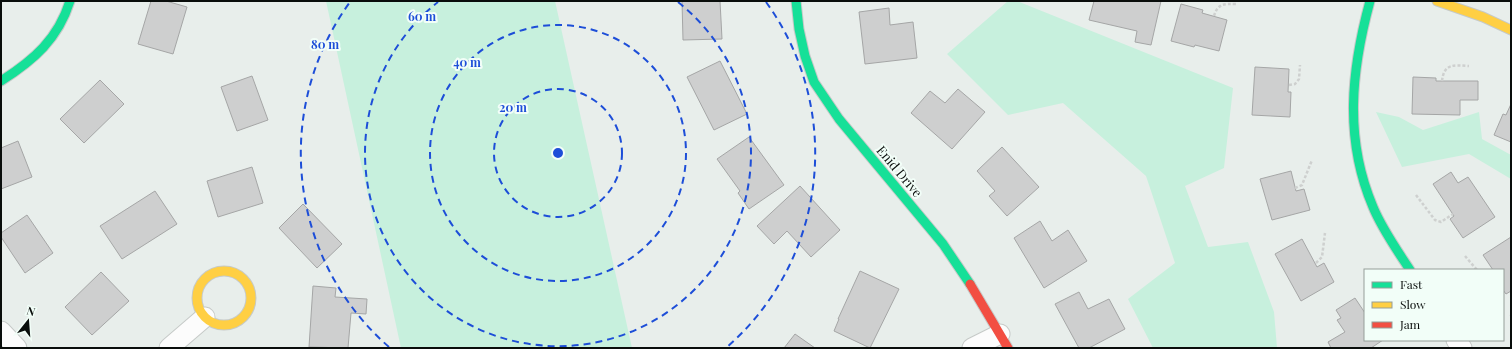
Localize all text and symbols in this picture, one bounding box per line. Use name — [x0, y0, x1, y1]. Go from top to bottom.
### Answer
text: 60 m — [408, 8, 436, 24]
text: 80 m — [311, 36, 339, 52]
text: 40 m — [453, 54, 481, 70]
text: 20 m — [499, 99, 527, 115]
street label: Enid Drive — [874, 142, 927, 201]
centre of rings — [551, 146, 565, 160]
legend — [1364, 269, 1504, 341]
text: Fast — [1400, 276, 1423, 292]
text: Slow — [1400, 296, 1426, 312]
north arrow — [8, 301, 48, 341]
text: N — [25, 303, 37, 319]
text: Jam — [1399, 316, 1421, 332]

